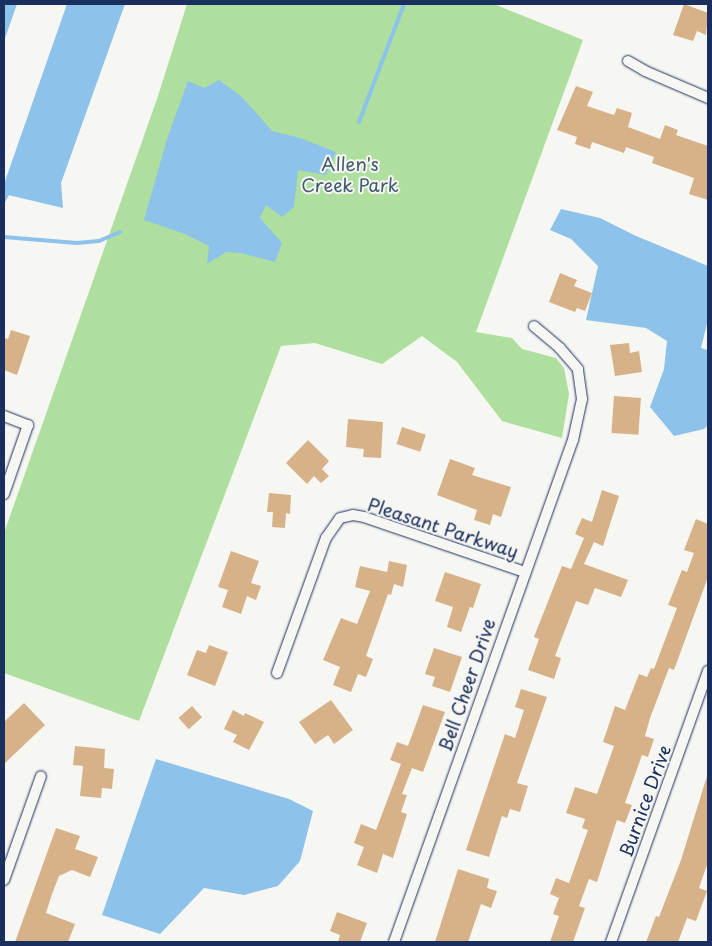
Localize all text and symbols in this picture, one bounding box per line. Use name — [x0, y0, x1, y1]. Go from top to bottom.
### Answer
park label: Allen's Creek Park — [301, 154, 399, 196]
street label: Pleasant Parkway — [365, 493, 521, 563]
street label: Bell Cheer Drive — [434, 614, 500, 756]
street label: Burnice Drive — [614, 741, 676, 861]

